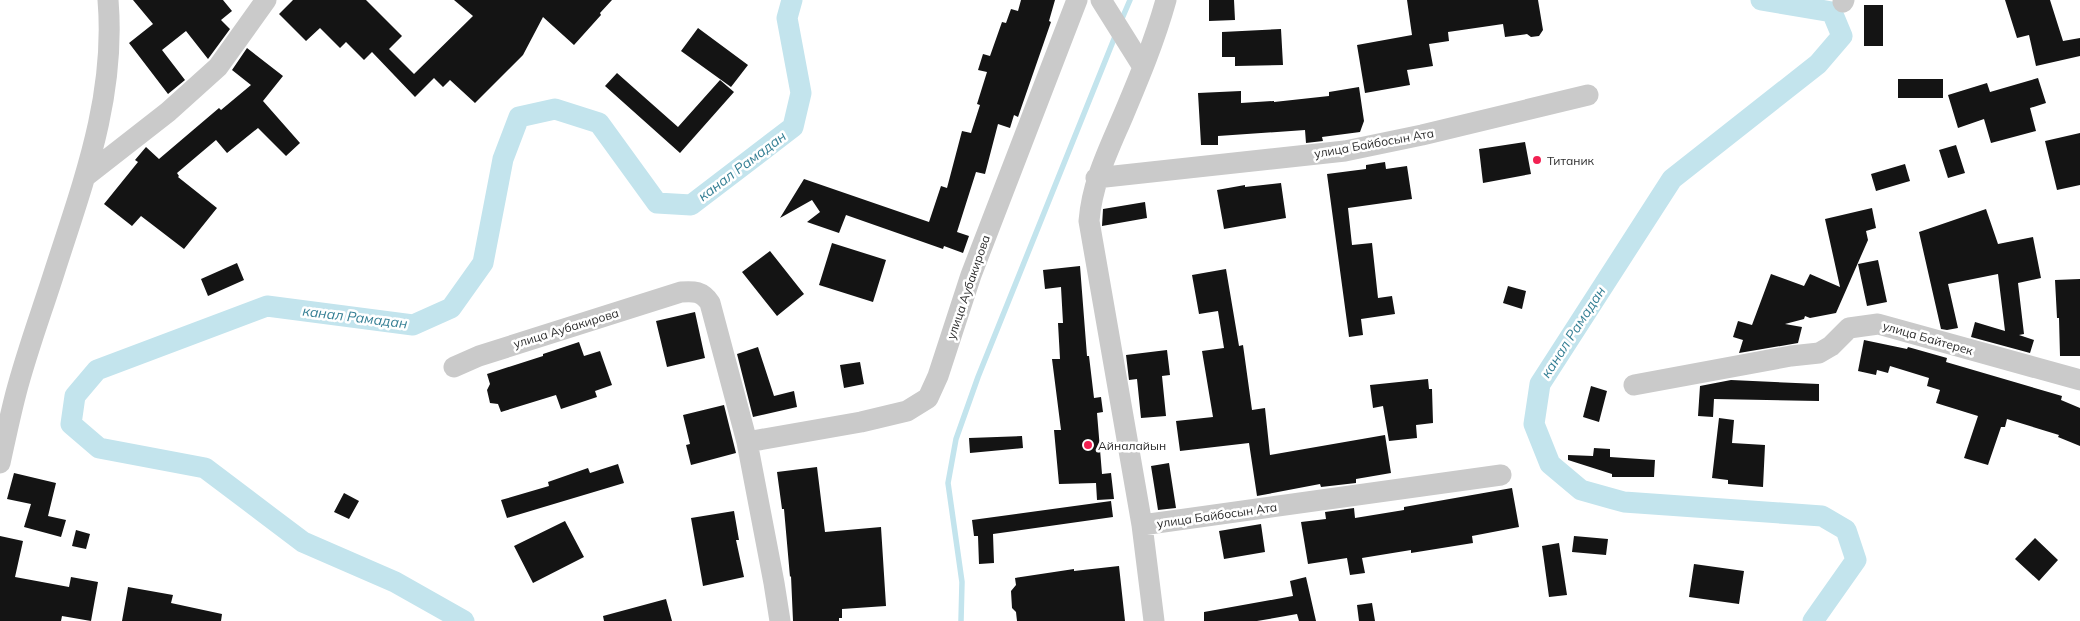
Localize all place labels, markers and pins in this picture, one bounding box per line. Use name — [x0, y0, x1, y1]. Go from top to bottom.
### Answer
place label: Титаник — [1547, 153, 1595, 168]
marker: Титаник — [1531, 154, 1543, 166]
place label: Айналайын — [1098, 438, 1166, 453]
marker: Айналайын — [1082, 439, 1094, 451]

